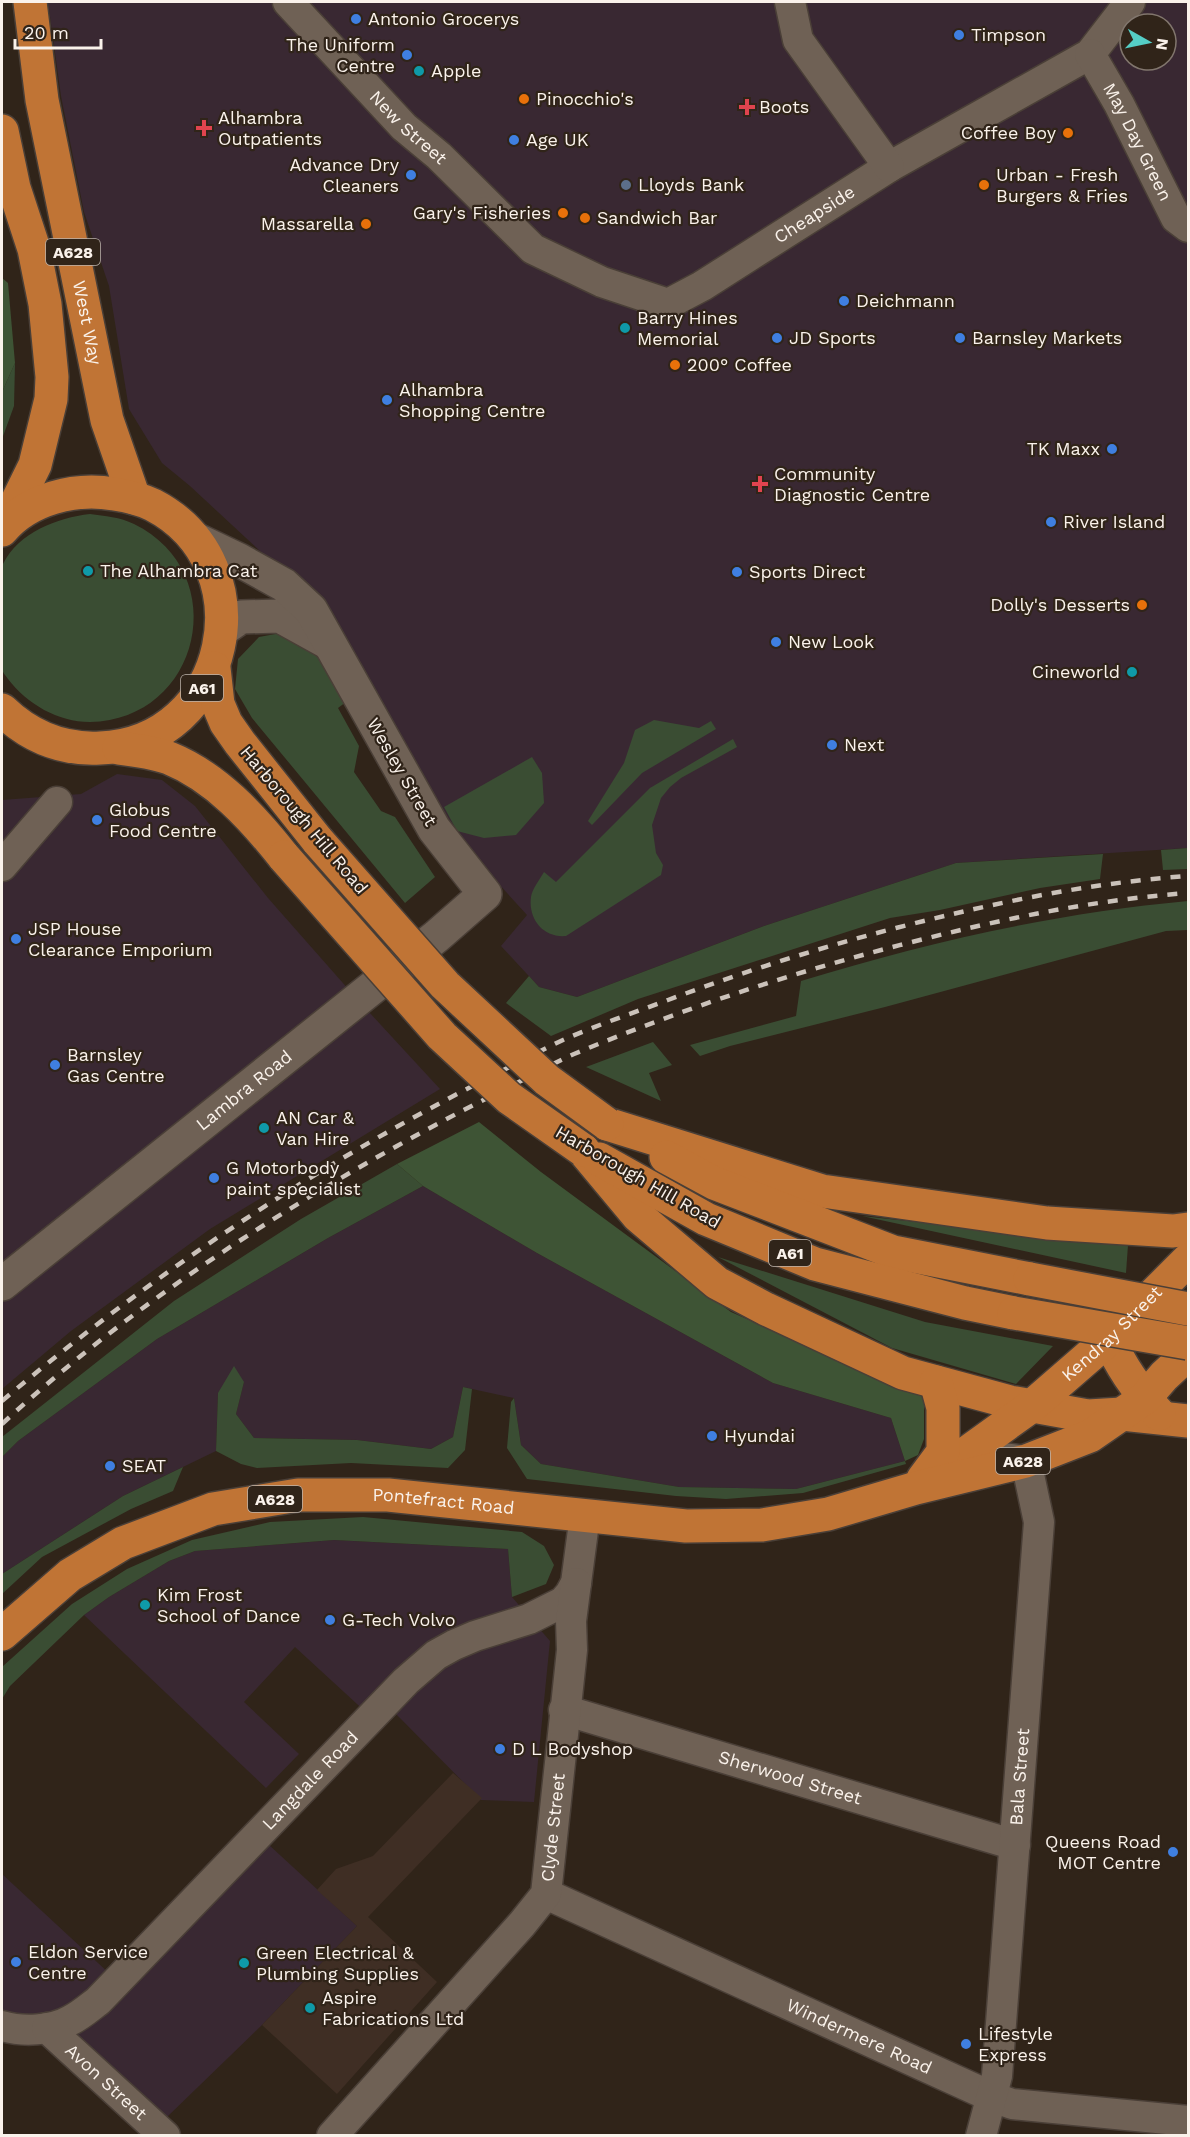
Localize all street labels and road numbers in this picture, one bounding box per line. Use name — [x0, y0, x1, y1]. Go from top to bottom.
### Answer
street label: May Day Green — [1099, 79, 1177, 204]
street label: New Street — [366, 86, 452, 168]
street label: Cheapside — [770, 181, 858, 247]
road number: A628 — [46, 239, 100, 265]
street label: West Way — [69, 279, 107, 367]
road number: A61 — [181, 675, 223, 701]
street label: Wesley Street — [363, 714, 442, 830]
street label: Harborough Hill Road — [236, 741, 373, 898]
street label: Lambra Road — [192, 1045, 296, 1135]
street label: Harborough Hill Road — [552, 1121, 724, 1232]
road number: A61 — [769, 1240, 811, 1266]
street label: Kendray Street — [1057, 1281, 1166, 1385]
road number: A628 — [996, 1448, 1050, 1474]
street label: Pontefract Road — [372, 1484, 515, 1518]
road number: A628 — [248, 1486, 302, 1512]
street label: Langdale Road — [258, 1726, 362, 1834]
street label: Bala Street — [1005, 1727, 1033, 1826]
street label: Sherwood Street — [716, 1746, 865, 1809]
street label: Clyde Street — [536, 1772, 569, 1883]
street label: Windermere Road — [783, 1994, 935, 2078]
street label: Avon Street — [61, 2039, 152, 2124]

